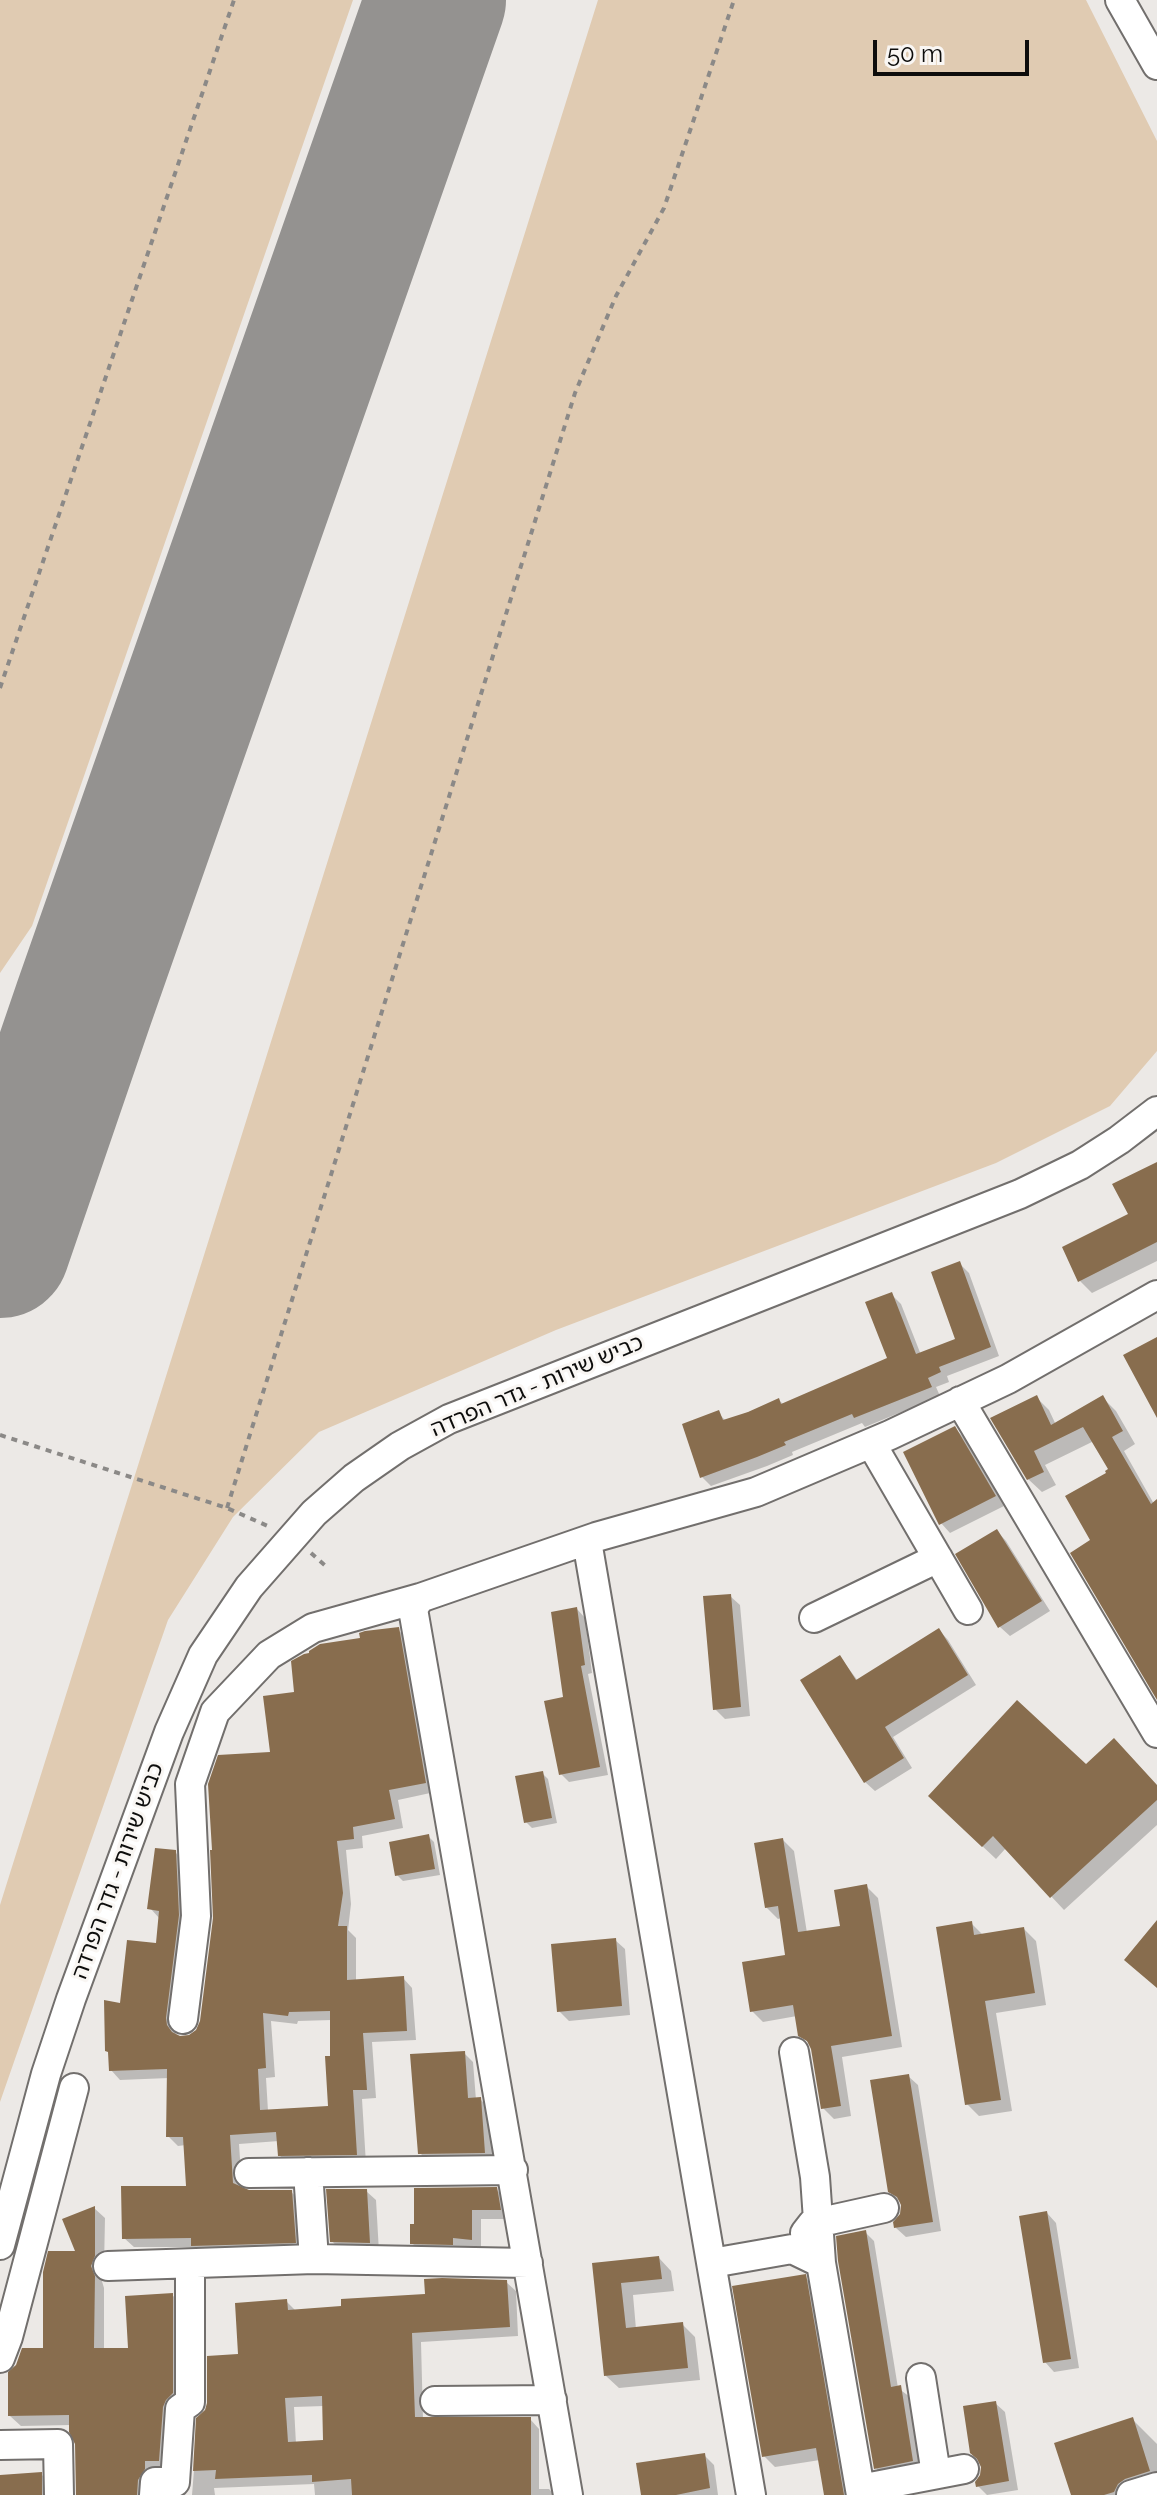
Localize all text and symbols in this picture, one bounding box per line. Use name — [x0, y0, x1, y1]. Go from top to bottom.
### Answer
scale bar — [877, 24, 1033, 74]
text: 50 m — [887, 39, 943, 68]
street label: כביש שירות - גדר הפרדה — [427, 1329, 647, 1443]
street label: כביש שירות - גדר הפרדה — [67, 1759, 169, 1983]

